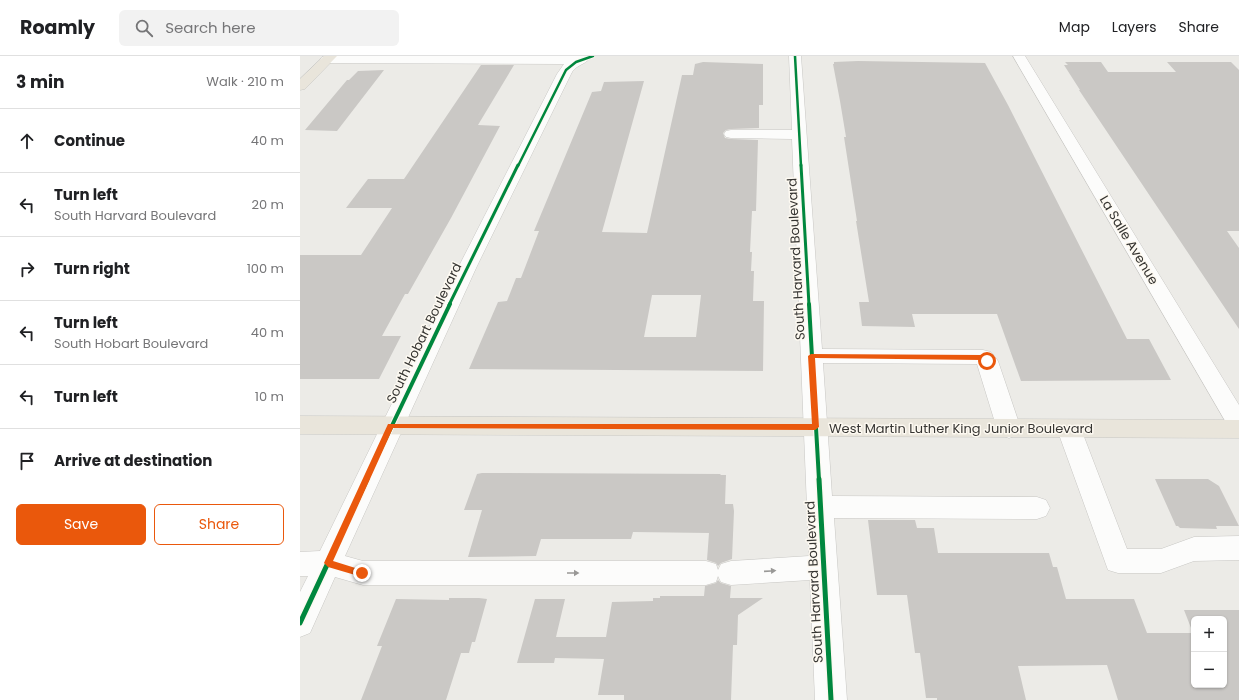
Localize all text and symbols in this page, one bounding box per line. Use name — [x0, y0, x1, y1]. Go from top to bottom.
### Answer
search box — [119, 10, 399, 46]
text: Roamly — [20, 14, 95, 41]
icon: search — [133, 17, 155, 39]
text: Search here — [165, 17, 256, 38]
text: Map — [1059, 17, 1090, 37]
text: Layers — [1112, 17, 1156, 37]
text: Share — [1178, 17, 1219, 37]
text: 3 min — [16, 70, 64, 94]
text: Walk · 210 m — [206, 72, 284, 91]
icon: ahead — [16, 130, 38, 152]
text: Continue — [54, 130, 125, 151]
text: 40 m — [251, 131, 284, 150]
street label: South Harvard Boulevard — [782, 178, 810, 340]
text: Turn left — [54, 184, 118, 205]
street label: La Salle Avenue — [1095, 192, 1163, 288]
icon: left — [16, 194, 38, 216]
text: 20 m — [251, 195, 284, 214]
text: South Harvard Boulevard — [54, 206, 216, 225]
icon: right — [16, 258, 38, 280]
text: Turn right — [54, 258, 130, 279]
text: 100 m — [247, 259, 284, 278]
street label: South Hobart Boulevard — [382, 259, 466, 407]
text: Turn left — [54, 312, 118, 333]
icon: left — [16, 322, 38, 344]
text: 40 m — [251, 323, 284, 342]
text: South Hobart Boulevard — [54, 334, 208, 353]
route start — [978, 352, 996, 370]
icon: left — [16, 386, 38, 408]
text: Turn left — [54, 386, 118, 407]
text: 10 m — [255, 387, 284, 406]
street label: West Martin Luther King Junior Boulevard — [829, 419, 1093, 438]
icon: arrive — [16, 450, 38, 472]
text: Arrive at destination — [54, 450, 212, 471]
street label: South Harvard Boulevard — [800, 501, 828, 663]
button: Save — [16, 504, 146, 545]
button: Share — [154, 504, 284, 545]
route end — [353, 564, 371, 582]
one-way arrow — [764, 567, 776, 574]
one-way arrow — [567, 570, 580, 576]
map controls — [1191, 616, 1227, 688]
button: + — [1191, 616, 1227, 652]
button: − — [1191, 652, 1227, 688]

